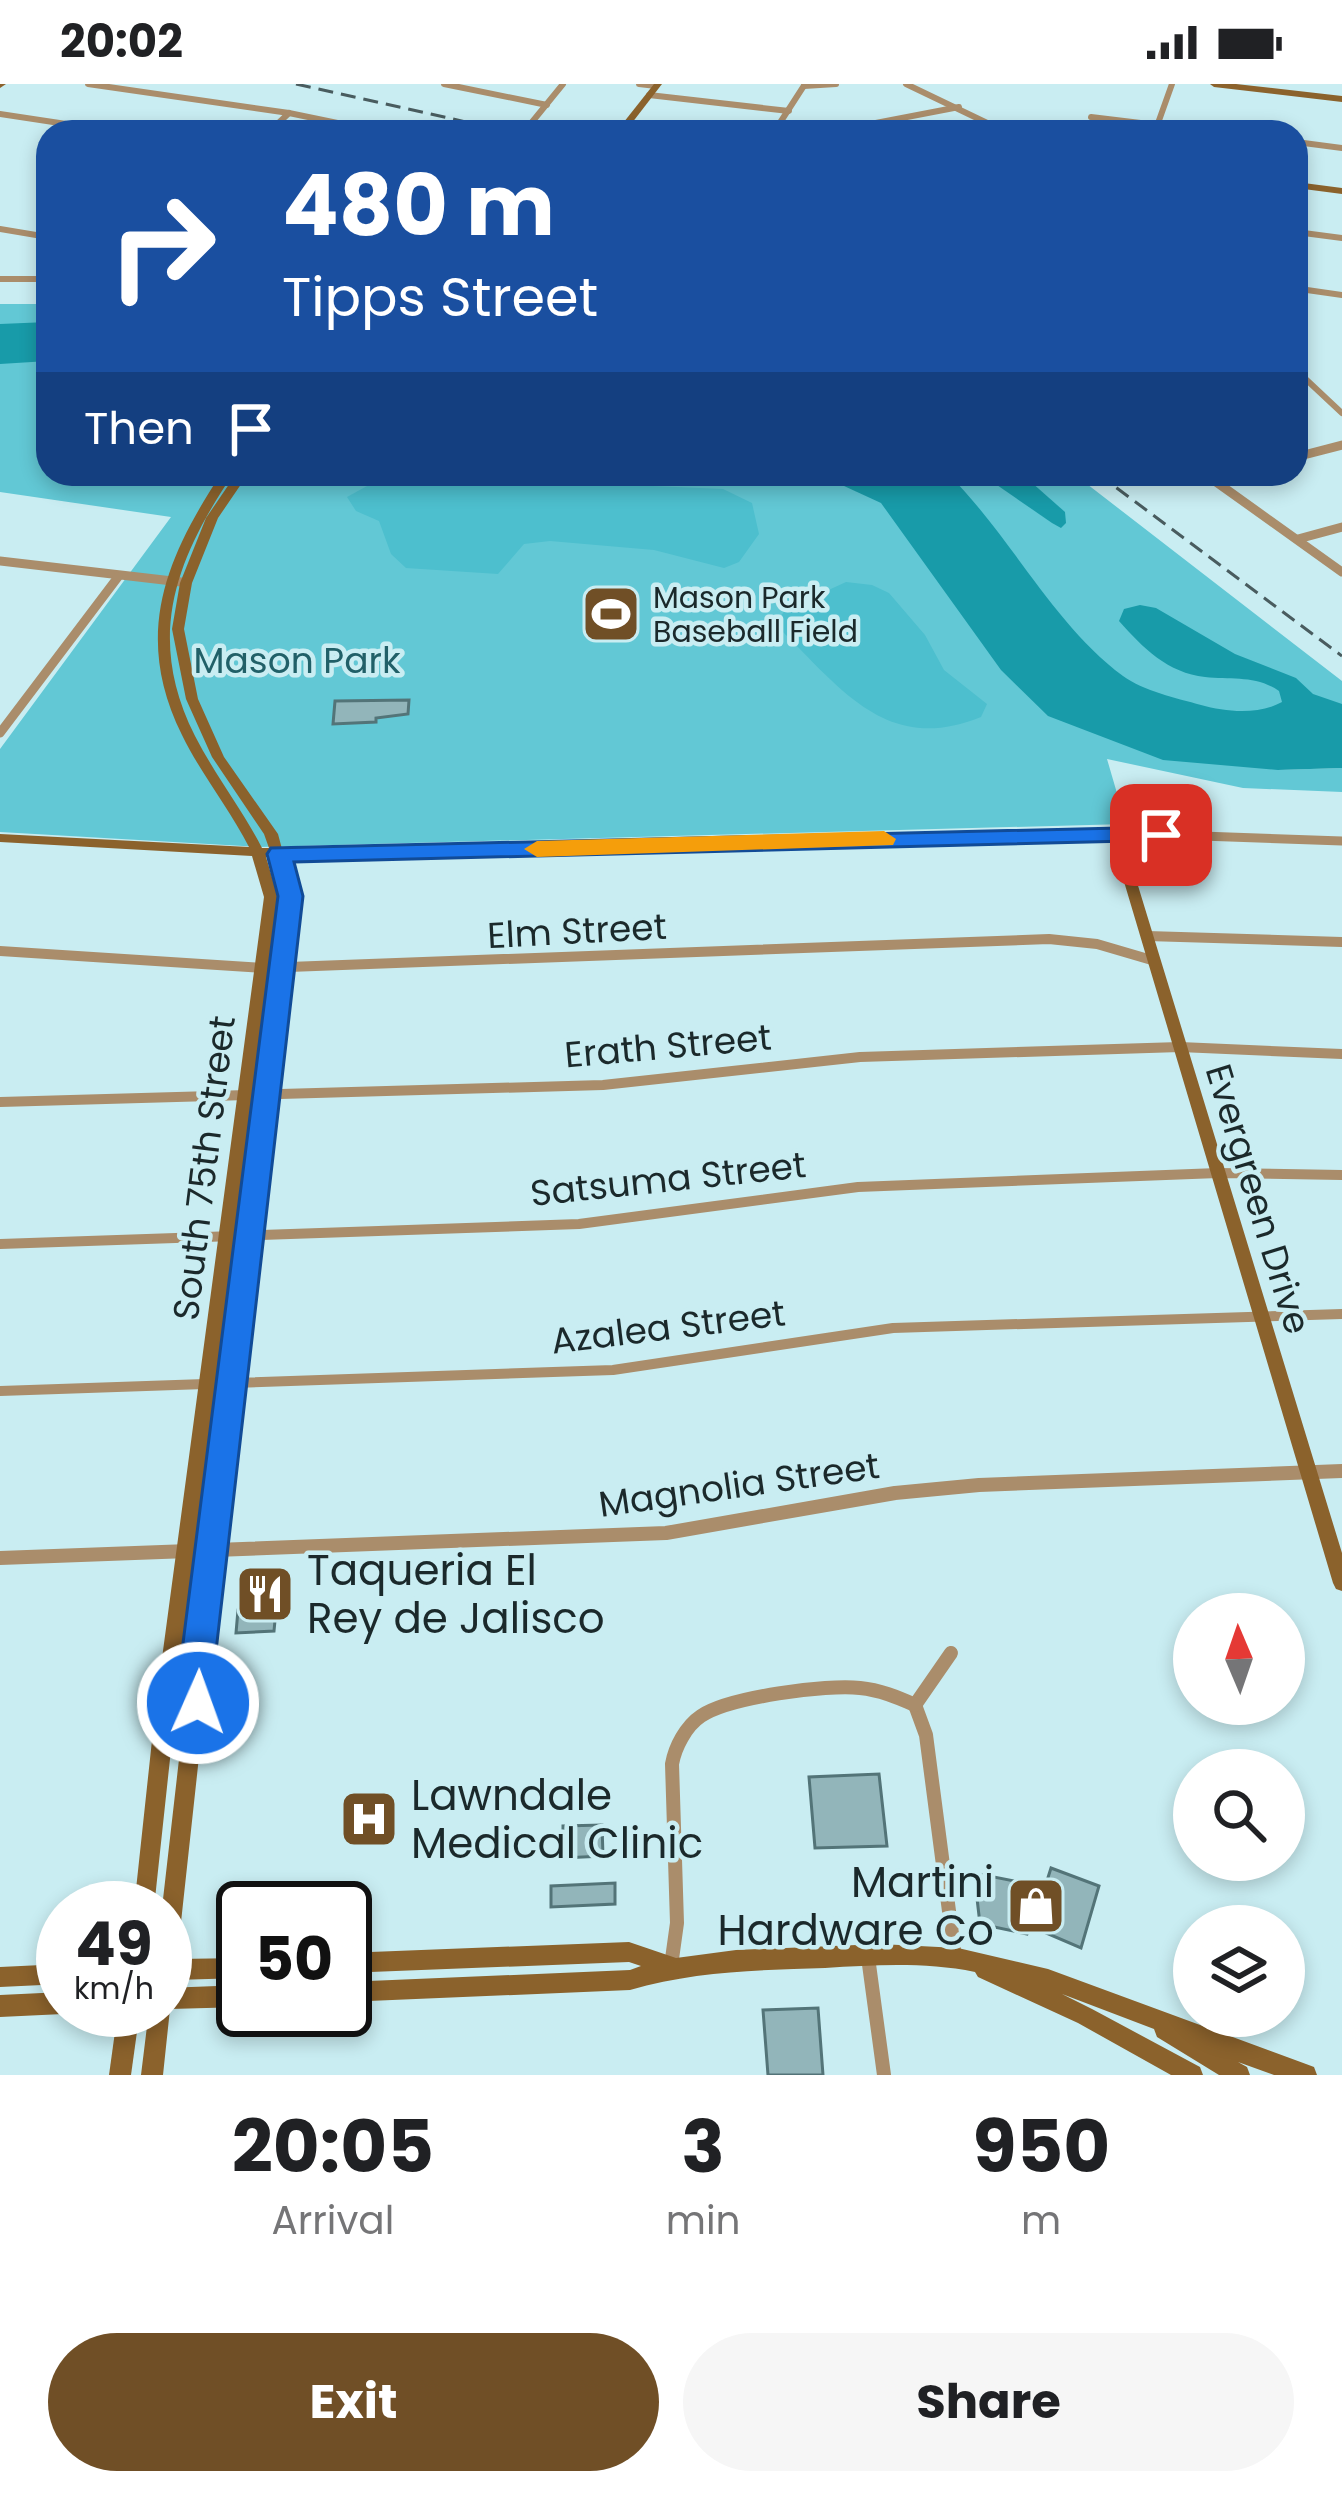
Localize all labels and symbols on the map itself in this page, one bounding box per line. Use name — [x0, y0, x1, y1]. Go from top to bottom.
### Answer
place label: Mason Park Baseball Field — [653, 576, 858, 653]
sports icon: Mason Park Baseball Field — [580, 583, 642, 645]
park label: Mason Park — [194, 635, 401, 686]
pin — [1110, 784, 1212, 886]
street label: Elm Street — [486, 901, 668, 961]
street label: Erath Street — [562, 1012, 774, 1080]
street label: South 75th Street — [160, 1013, 248, 1323]
street label: Evergreen Drive — [1193, 1058, 1323, 1340]
street label: Satsuma Street — [528, 1139, 808, 1219]
street label: Azalea Street — [548, 1287, 788, 1367]
street label: Magnolia Street — [595, 1440, 883, 1530]
place label: Taqueria El Rey de Jalisco — [307, 1541, 605, 1648]
restaurant icon: Taqueria El Rey de Jalisco — [234, 1563, 296, 1625]
north arrow — [1173, 1593, 1305, 1725]
position arrow — [135, 1640, 261, 1766]
place label: Lawndale Medical Clinic — [411, 1766, 703, 1873]
hospital icon: Lawndale Medical Clinic — [338, 1788, 400, 1850]
place label: Martini Hardware Co — [717, 1853, 994, 1960]
shop icon: Martini Hardware Co — [1005, 1875, 1067, 1937]
speed limit sign: 50 — [216, 1881, 372, 2037]

